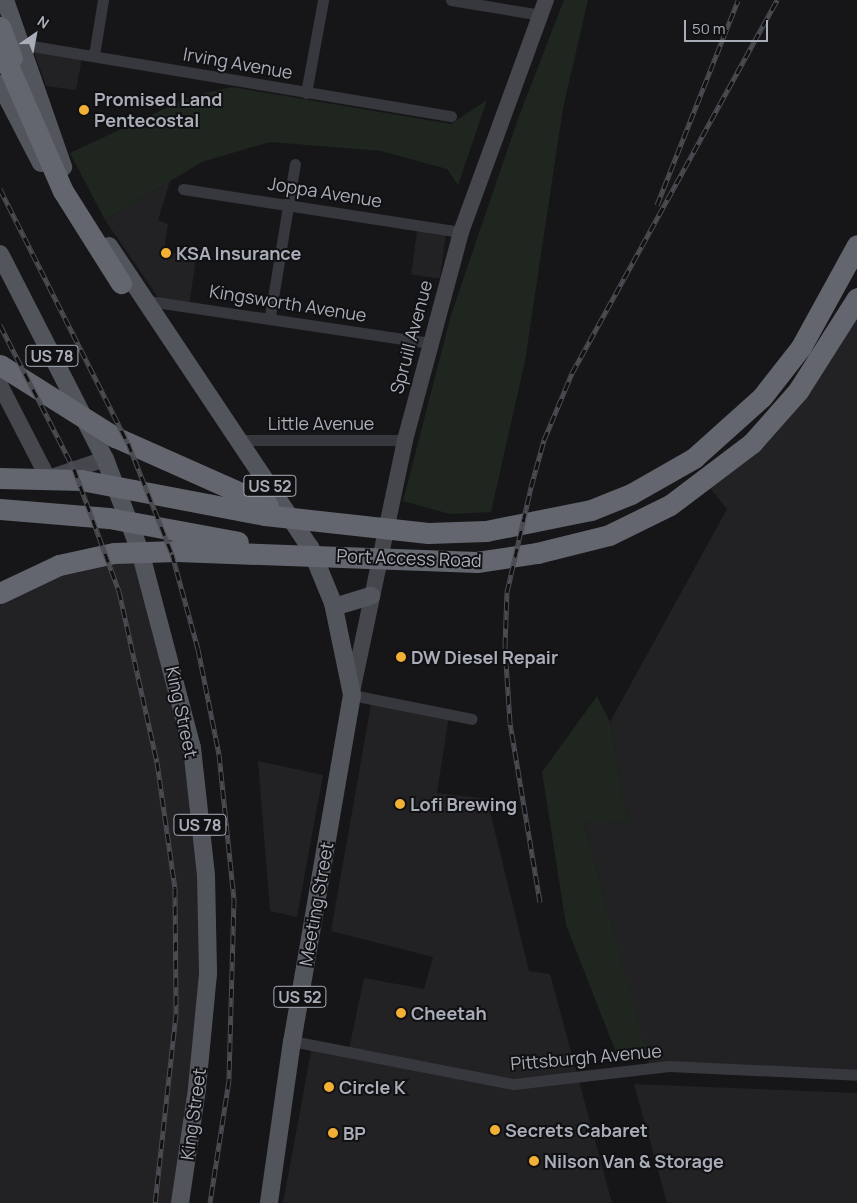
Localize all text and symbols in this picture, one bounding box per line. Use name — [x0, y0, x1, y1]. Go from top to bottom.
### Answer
north arrow — [10, 10, 60, 60]
scale bar — [687, 10, 771, 42]
text: N — [34, 11, 53, 33]
text: 50 m — [692, 18, 726, 39]
street label: Irving Avenue — [182, 43, 294, 83]
place label: Promised Land Pentecostal — [94, 89, 222, 132]
marker: Promised Land Pentecostal — [78, 104, 90, 116]
street label: Joppa Avenue — [266, 172, 384, 212]
place label: KSA Insurance — [176, 242, 301, 264]
marker: KSA Insurance — [160, 247, 172, 259]
street label: Spruill Avenue — [385, 278, 437, 396]
street label: Kingsworth Avenue — [208, 280, 368, 326]
road number: US 78 — [24, 342, 80, 370]
street label: Little Avenue — [268, 412, 374, 434]
road number: US 52 — [242, 472, 298, 500]
street label: Port Access Road — [336, 545, 482, 571]
place label: DW Diesel Repair — [411, 646, 558, 668]
marker: DW Diesel Repair — [395, 651, 407, 663]
street label: King Street — [162, 664, 202, 760]
place label: Lofi Brewing — [410, 793, 517, 815]
marker: Lofi Brewing — [394, 798, 406, 810]
road number: US 78 — [172, 812, 228, 838]
street label: Meeting Street — [294, 840, 338, 968]
road number: US 52 — [272, 984, 328, 1010]
place label: Cheetah — [411, 1002, 487, 1024]
marker: Cheetah — [395, 1007, 407, 1019]
street label: Pittsburgh Avenue — [509, 1040, 663, 1074]
street label: King Street — [176, 1067, 210, 1161]
place label: Circle K — [339, 1076, 406, 1098]
marker: Circle K — [323, 1081, 335, 1093]
place label: Secrets Cabaret — [505, 1119, 648, 1141]
place label: BP — [343, 1122, 366, 1144]
marker: Secrets Cabaret — [489, 1124, 501, 1136]
marker: BP — [327, 1127, 339, 1139]
place label: Nilson Van & Storage — [544, 1150, 724, 1172]
marker: Nilson Van & Storage — [528, 1155, 540, 1167]

